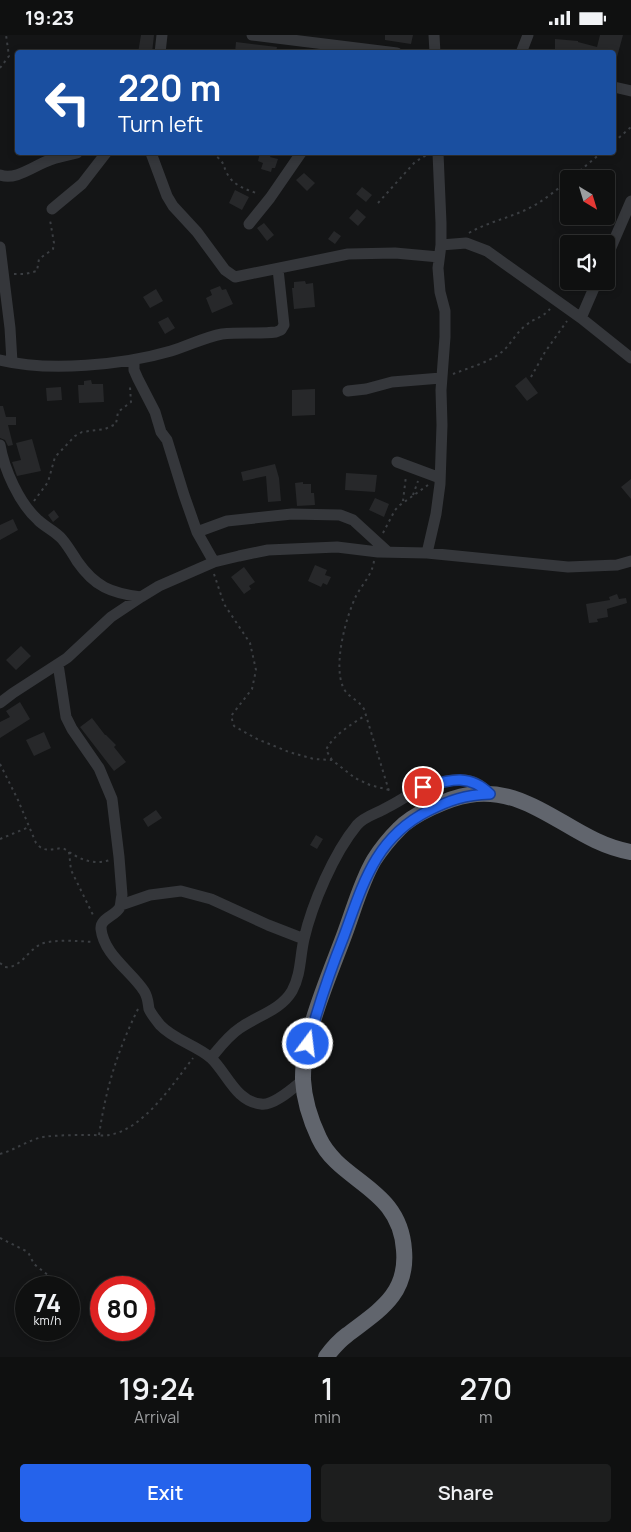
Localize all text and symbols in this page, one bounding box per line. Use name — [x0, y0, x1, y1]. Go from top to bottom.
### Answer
text: 19:23 — [25, 5, 74, 31]
text: 220 m — [118, 64, 221, 112]
icon: left — [35, 70, 100, 135]
text: Turn left — [118, 109, 203, 139]
north arrow — [560, 170, 615, 225]
map controls — [560, 170, 615, 290]
button: sound — [560, 235, 615, 290]
pin — [402, 766, 444, 808]
icon: arrive — [409, 773, 437, 801]
position arrow — [281, 1017, 333, 1069]
speed limit sign: 80 — [90, 1276, 155, 1341]
text: 74 — [34, 1285, 61, 1320]
text: km/h — [34, 1312, 61, 1329]
text: 19:24 — [119, 1368, 195, 1409]
text: 1 — [321, 1368, 334, 1409]
text: 270 — [460, 1368, 512, 1409]
text: Arrival — [134, 1406, 180, 1428]
text: min — [314, 1406, 341, 1428]
text: m — [479, 1406, 493, 1428]
button: Exit — [20, 1464, 311, 1522]
button: Share — [321, 1464, 611, 1522]

